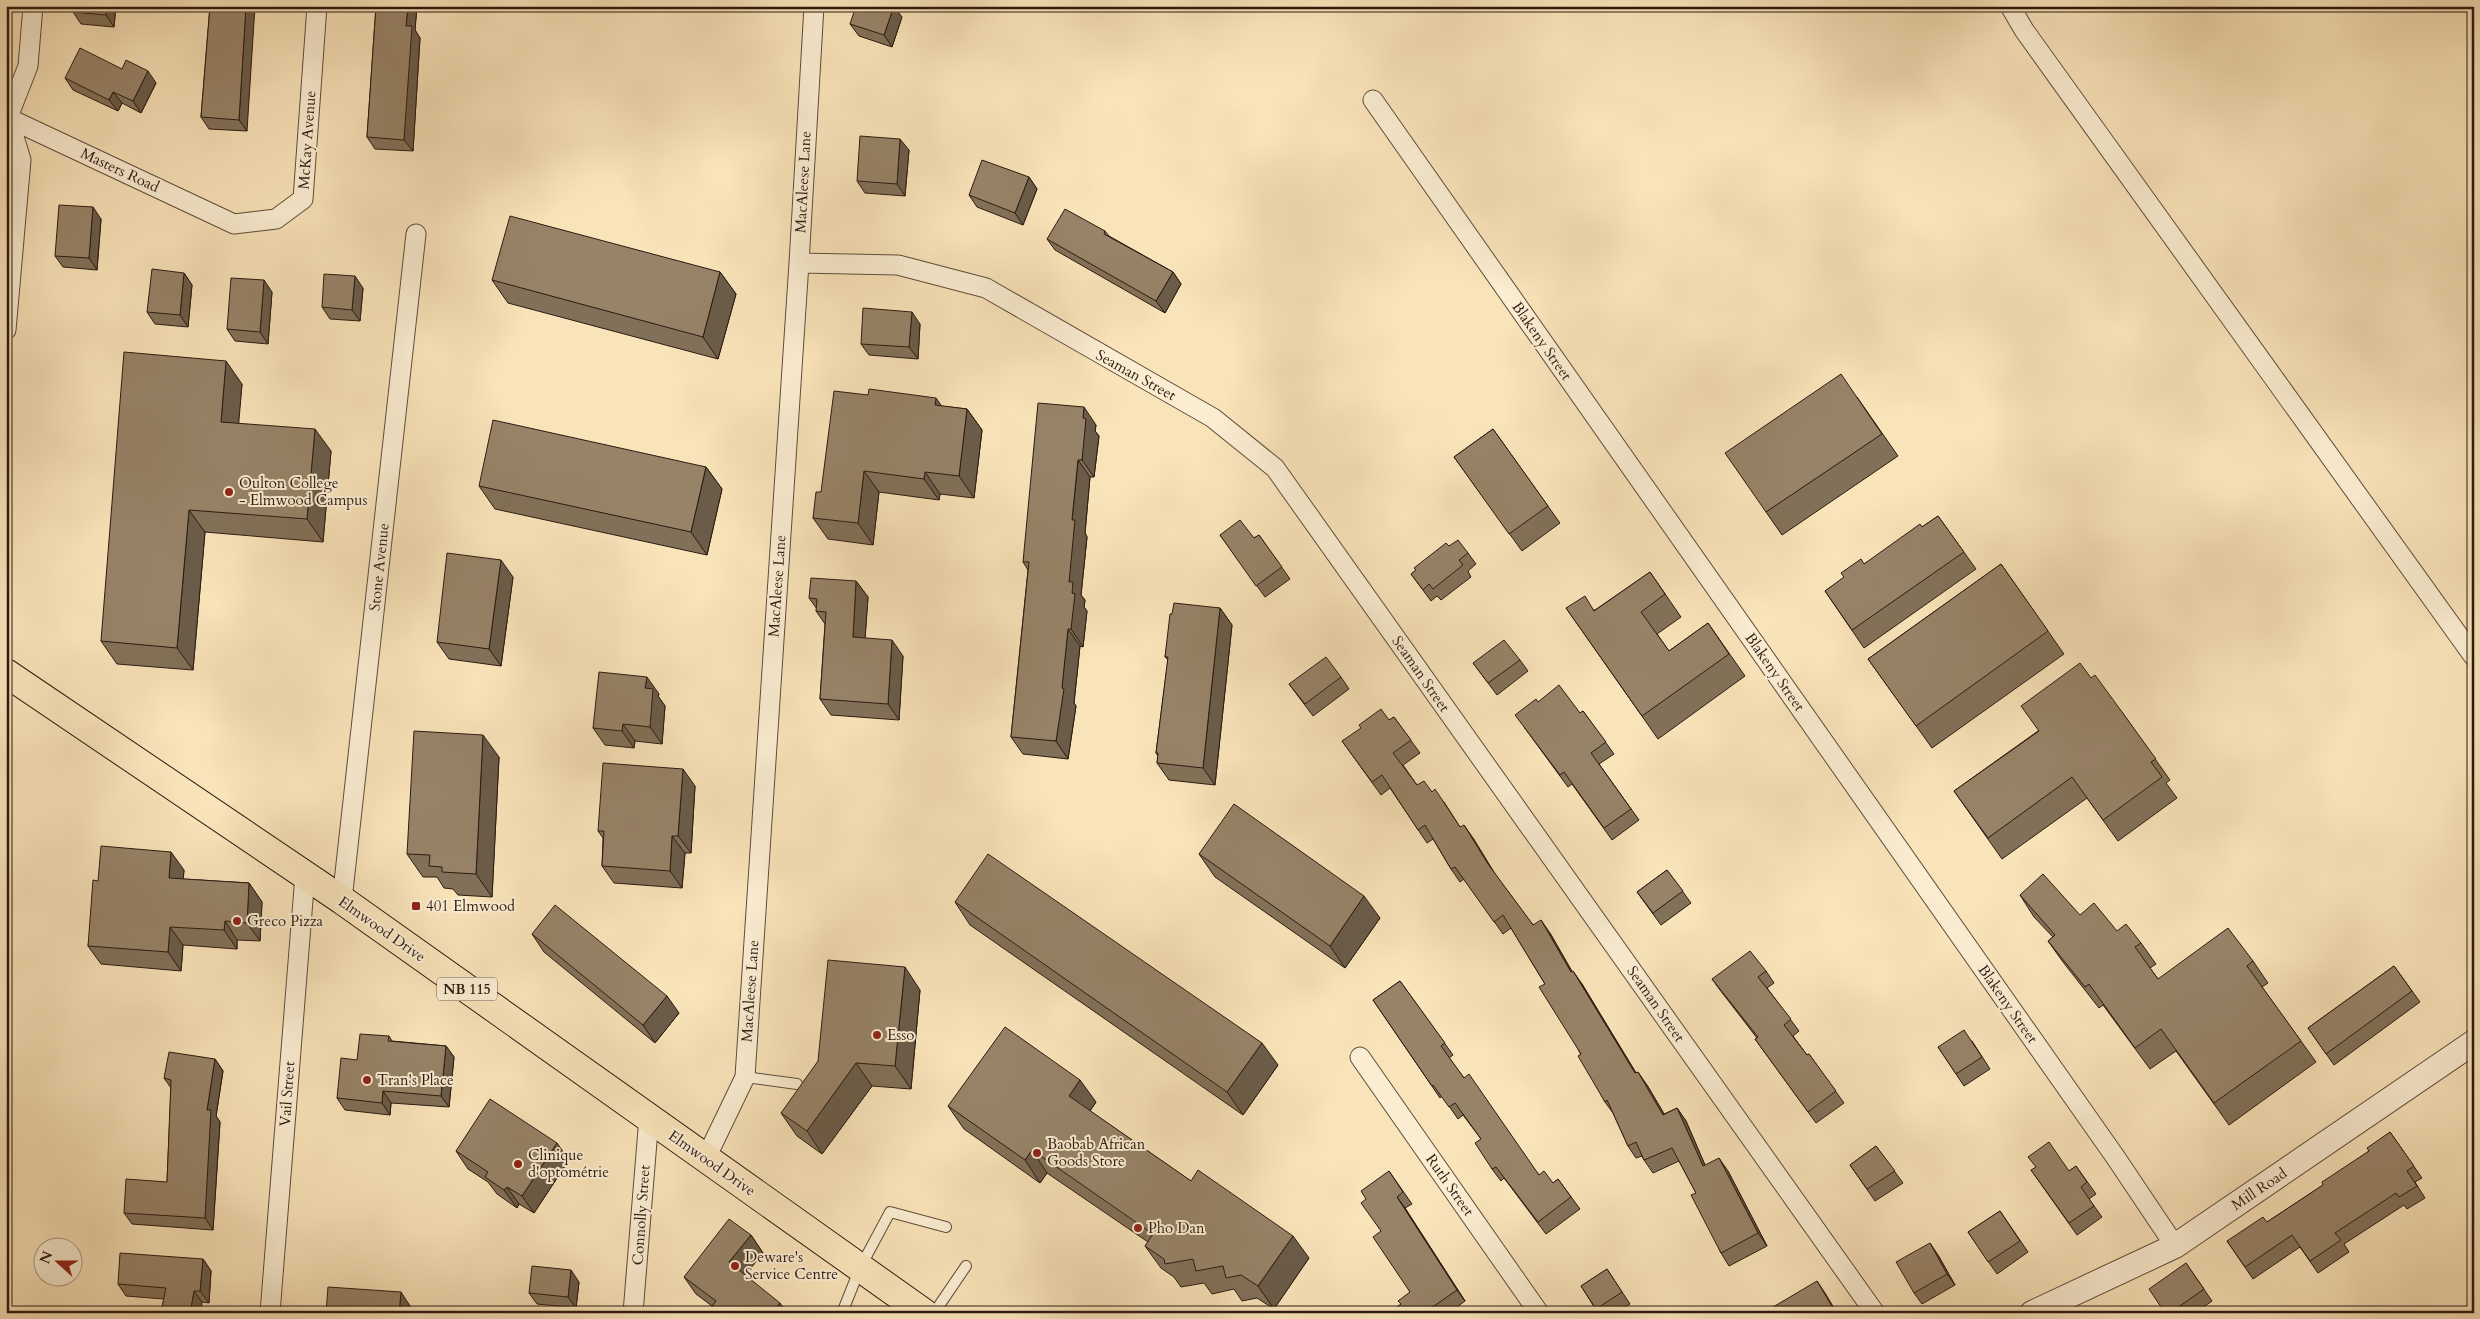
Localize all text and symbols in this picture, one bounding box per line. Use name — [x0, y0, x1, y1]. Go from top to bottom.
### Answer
street label: McKay Avenue — [294, 90, 320, 190]
street label: MacAleese Lane — [790, 130, 816, 234]
street label: Masters Road — [77, 143, 163, 197]
street label: Blakeny Street — [1507, 298, 1577, 385]
street label: Seaman Street — [1092, 345, 1180, 405]
place label: Oulton College - Elmwood Campus — [239, 473, 368, 510]
marker: Oulton College - Elmwood Campus — [223, 486, 235, 498]
street label: Stone Avenue — [364, 522, 394, 612]
street label: MacAleese Lane — [763, 534, 791, 638]
street label: Blakeny Street — [1740, 629, 1810, 716]
street label: Seaman Street — [1387, 632, 1455, 716]
street label: Elmwood Drive — [334, 891, 430, 967]
place label: 401 Elmwood — [426, 896, 515, 916]
marker: 401 Elmwood — [410, 900, 422, 912]
place label: Greco Pizza — [247, 911, 324, 931]
marker: Greco Pizza — [231, 915, 243, 927]
street label: MacAleese Lane — [736, 939, 764, 1043]
street label: Blakeny Street — [1973, 961, 2043, 1048]
street label: Seaman Street — [1622, 962, 1690, 1046]
road number: NB 115 — [437, 978, 497, 1001]
place label: Esso — [887, 1025, 914, 1045]
marker: Esso — [871, 1029, 883, 1041]
street label: Vail Street — [275, 1060, 299, 1127]
place label: Tran's Place — [377, 1070, 454, 1090]
marker: Tran's Place — [361, 1074, 373, 1086]
street label: Elmwood Drive — [664, 1125, 760, 1201]
place label: Baobab African Goods Store — [1047, 1134, 1146, 1171]
place label: Clinique d'optométrie — [528, 1145, 609, 1182]
marker: Baobab African Goods Store — [1031, 1147, 1043, 1159]
street label: Ruth Street — [1421, 1150, 1479, 1220]
marker: Clinique d'optométrie — [512, 1158, 524, 1170]
street label: Mill Road — [2227, 1163, 2291, 1215]
street label: Connolly Street — [628, 1164, 654, 1266]
place label: Pho Dan — [1148, 1218, 1205, 1238]
marker: Pho Dan — [1132, 1222, 1144, 1234]
north arrow — [32, 1236, 82, 1286]
place label: Deware's Service Centre — [745, 1247, 838, 1284]
text: N — [35, 1248, 57, 1267]
marker: Deware's Service Centre — [729, 1260, 741, 1272]

